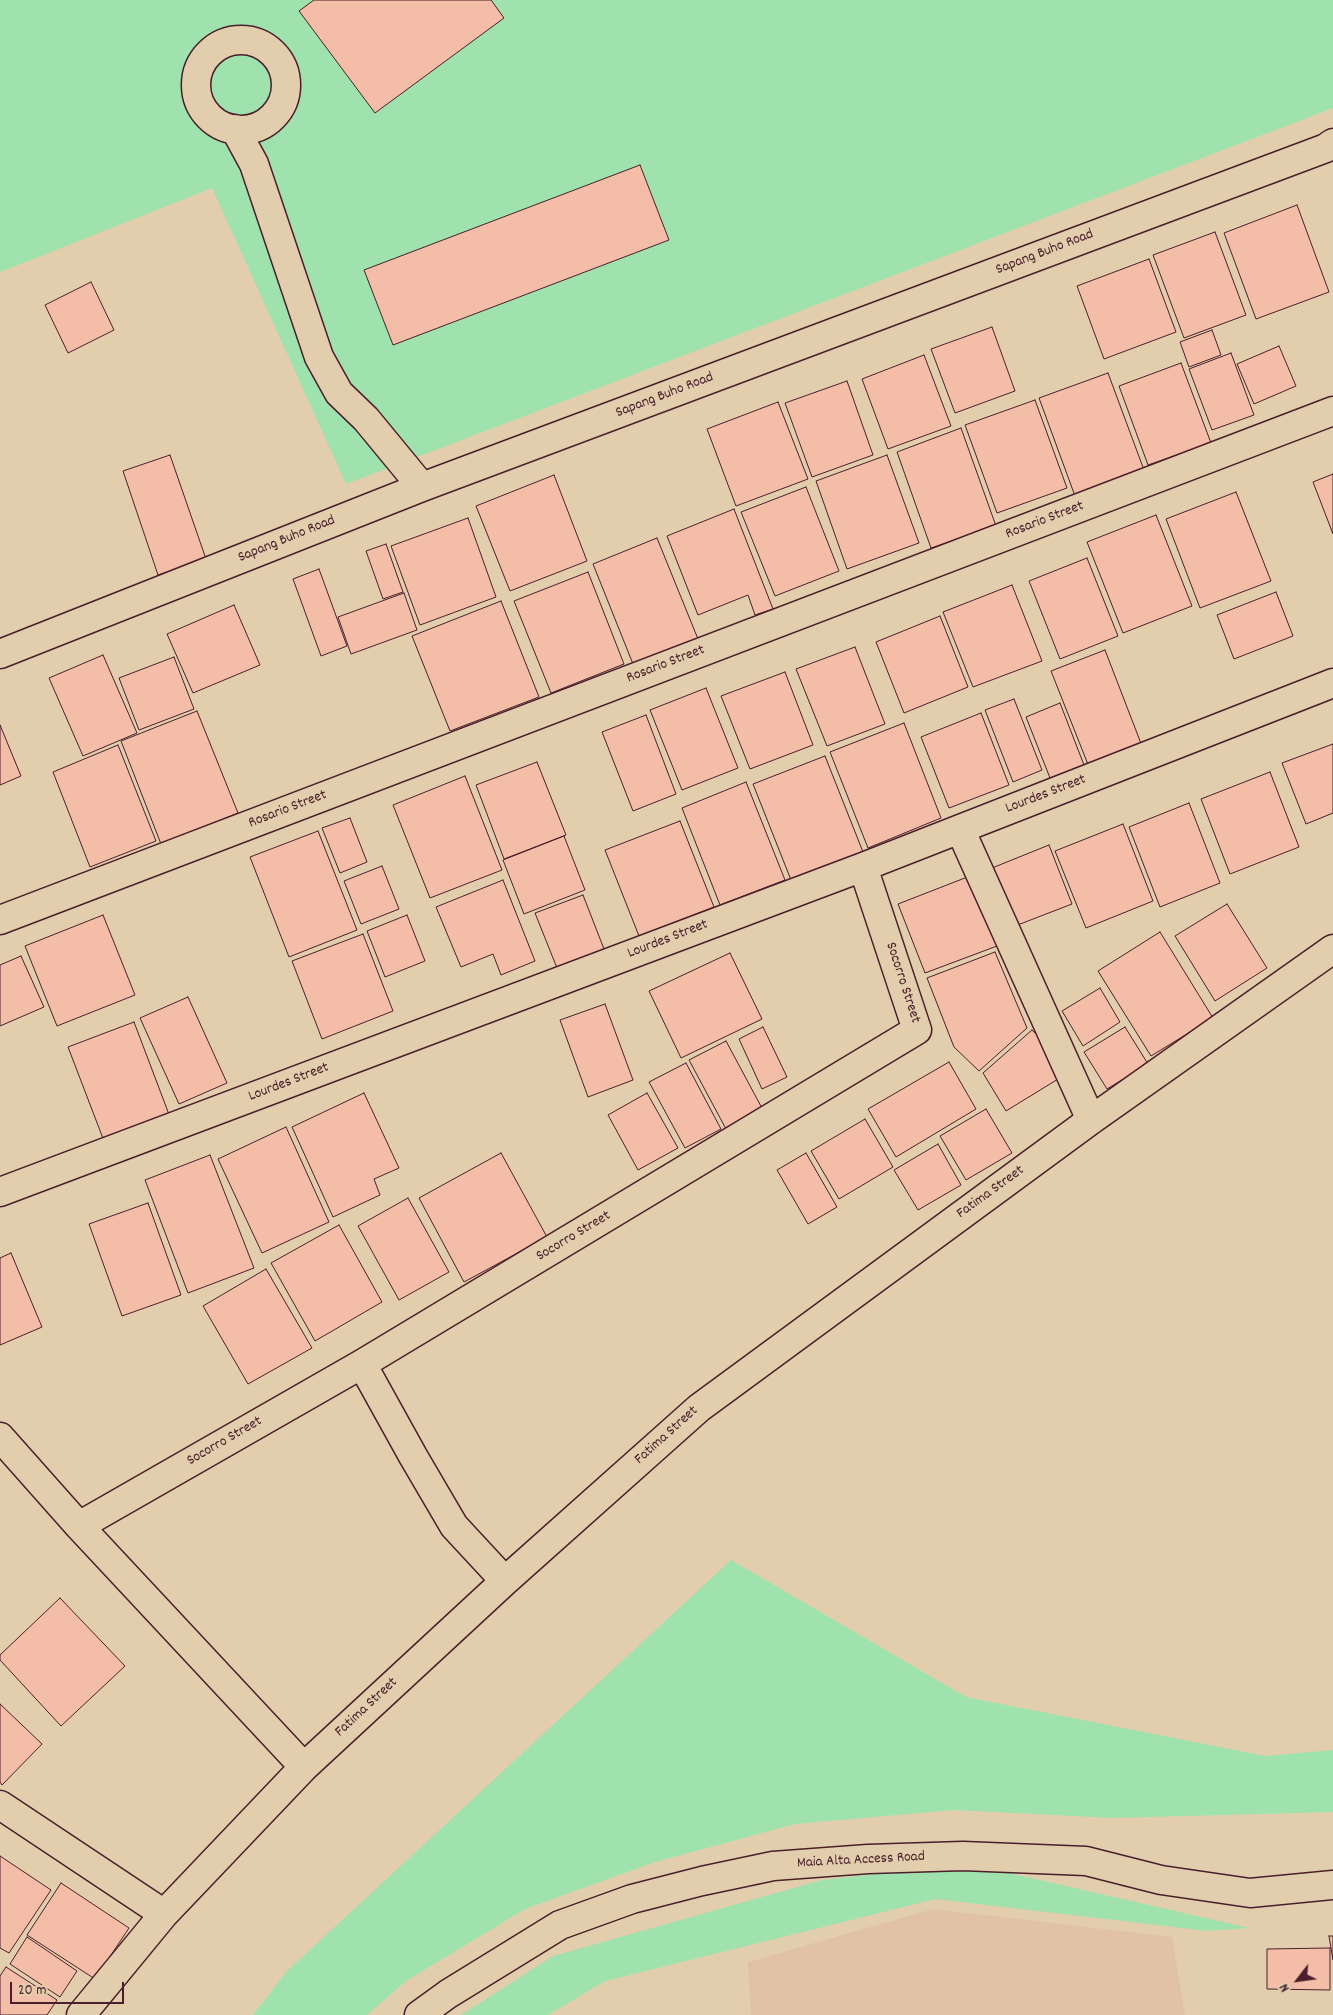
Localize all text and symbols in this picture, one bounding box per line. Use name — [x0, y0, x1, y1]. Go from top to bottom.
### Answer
street label: Sapang Buho Road — [994, 226, 1096, 280]
street label: Sapang Buho Road — [614, 369, 716, 423]
street label: Rosario Street — [1003, 498, 1087, 544]
street label: Sapang Buho Road — [236, 512, 338, 568]
street label: Rosario Street — [624, 642, 708, 688]
street label: Lourdes Street — [1003, 771, 1089, 819]
street label: Rosario Street — [246, 787, 330, 833]
street label: Lourdes Street — [625, 916, 711, 964]
street label: Socorro Street — [881, 940, 923, 1026]
street label: Lourdes Street — [246, 1059, 332, 1107]
street label: Fatima Street — [954, 1162, 1028, 1224]
street label: Socorro Street — [533, 1208, 615, 1266]
street label: Fatima Street — [632, 1403, 702, 1469]
street label: Socorro Street — [184, 1413, 266, 1471]
street label: Fatima Street — [332, 1674, 402, 1742]
street label: Maia Alta Access Road — [797, 1849, 925, 1873]
north arrow — [1273, 1955, 1323, 2005]
scale bar — [12, 1972, 126, 2004]
text: 20 m — [18, 1980, 46, 2002]
text: N — [1275, 1980, 1295, 1996]

